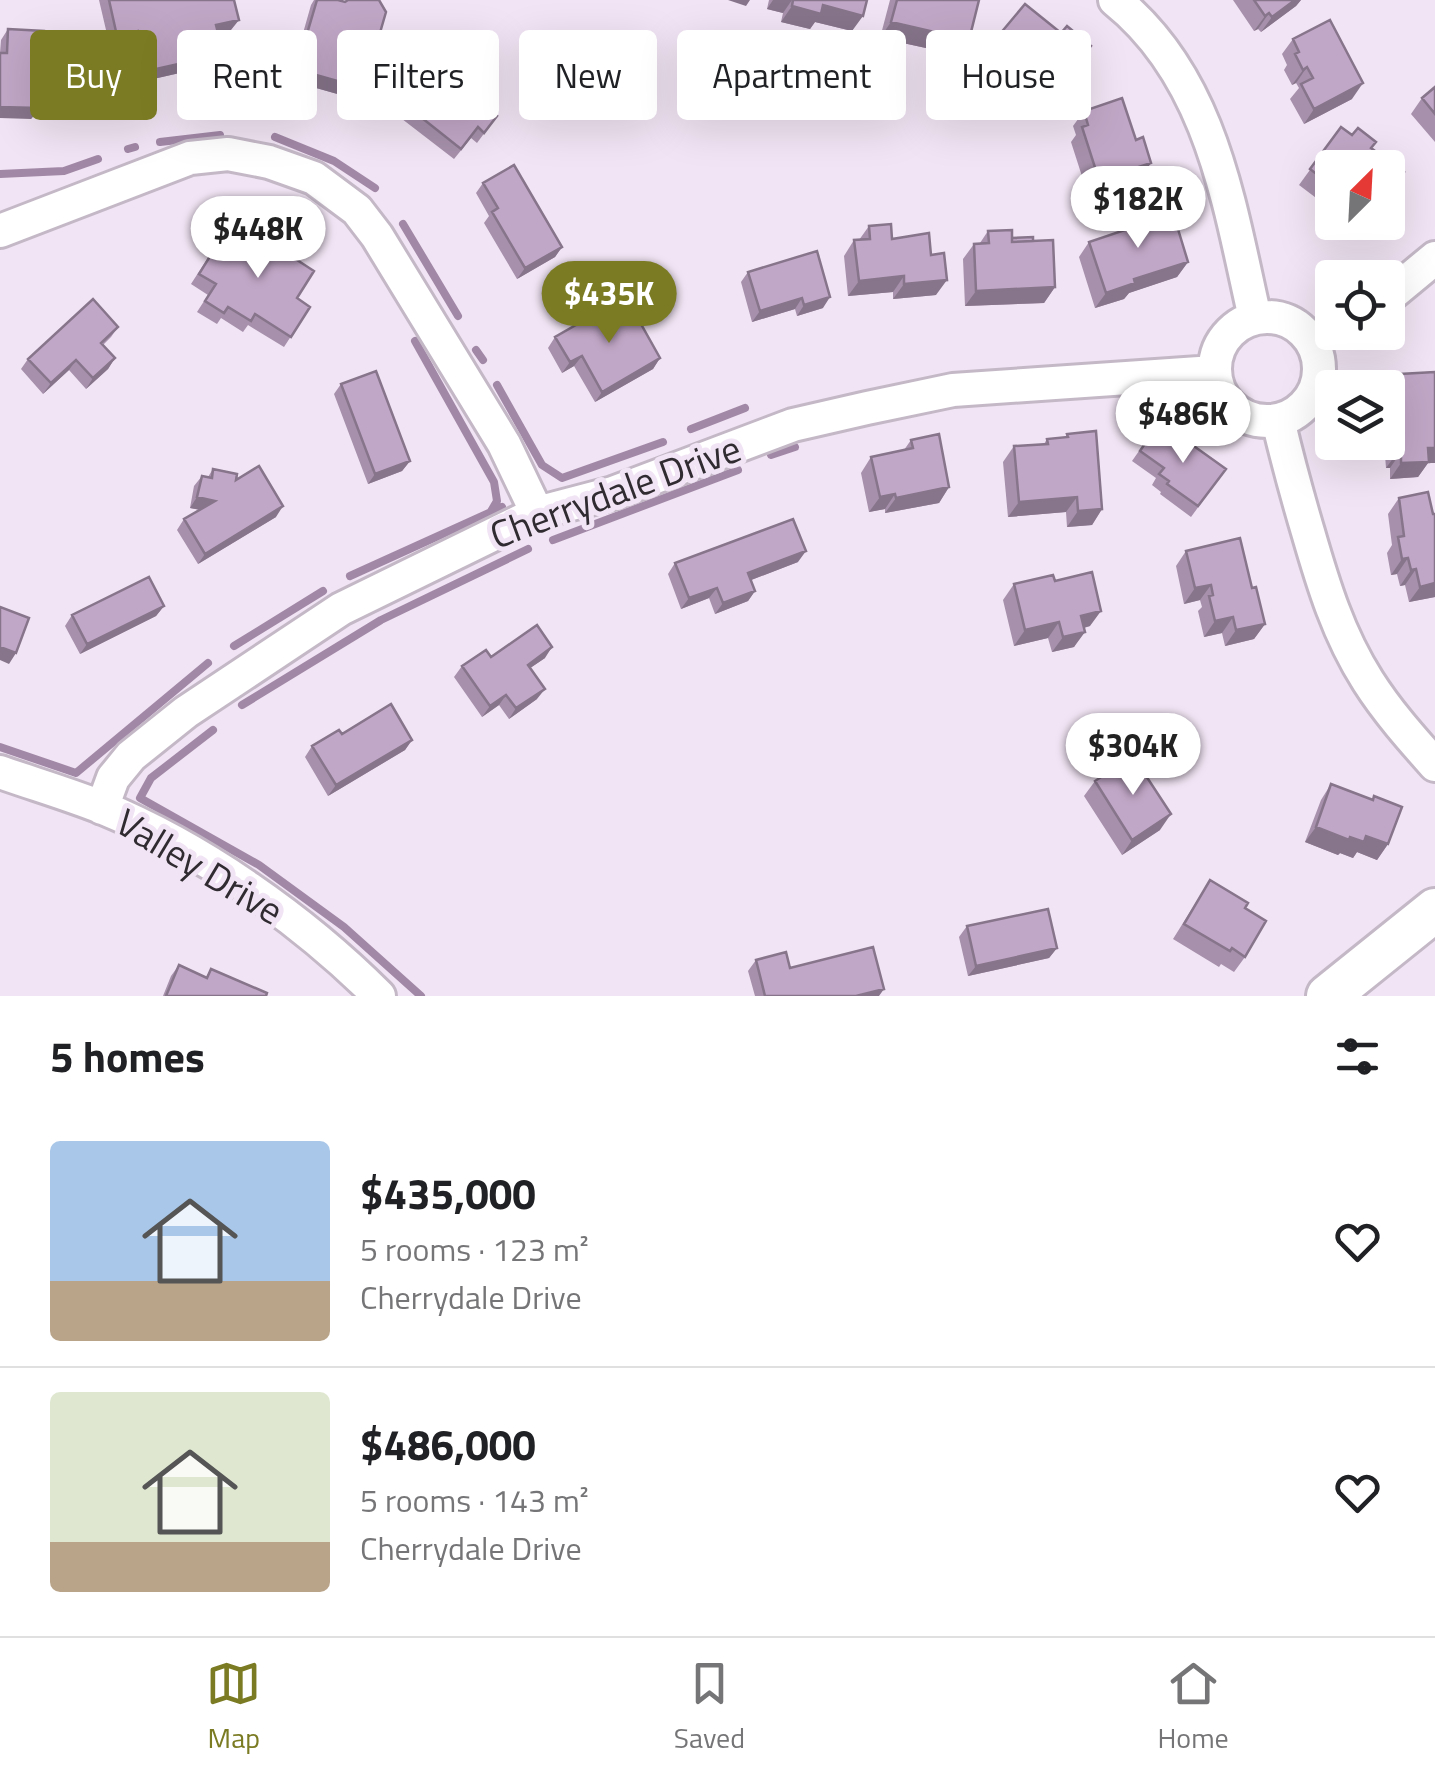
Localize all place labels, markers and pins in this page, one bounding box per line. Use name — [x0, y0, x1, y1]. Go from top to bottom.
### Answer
pin: $182K — [1068, 166, 1208, 251]
pin: $448K — [188, 196, 328, 281]
pin: $435K — [539, 261, 679, 346]
pin: $486K — [1113, 381, 1253, 466]
pin: $304K — [1063, 713, 1203, 798]

